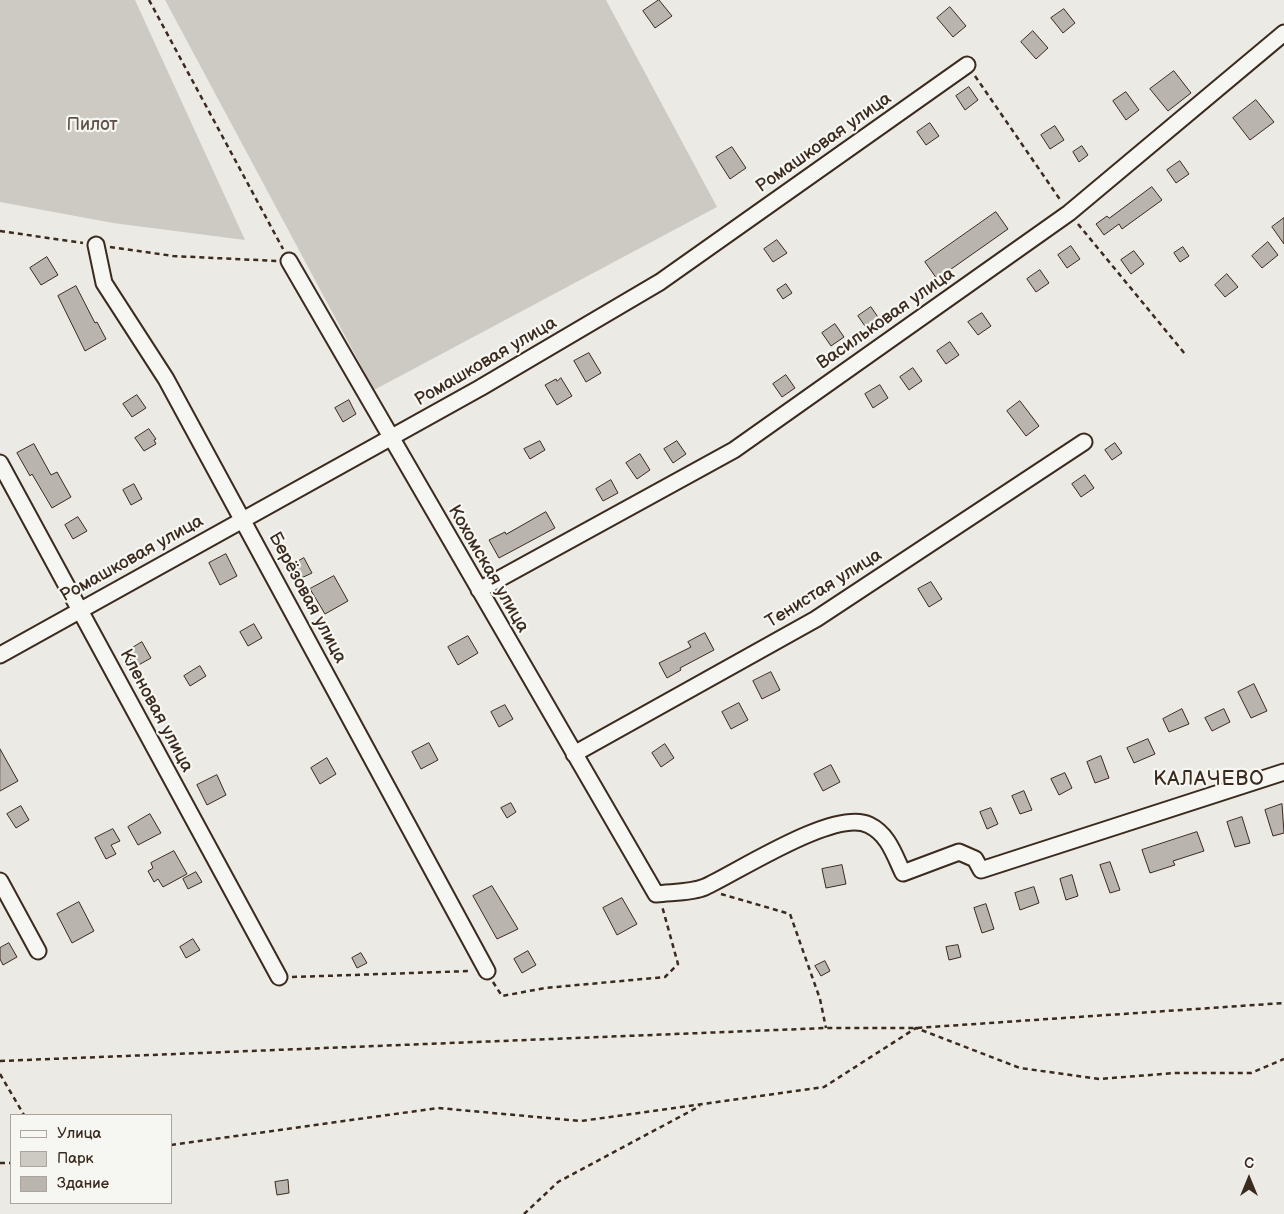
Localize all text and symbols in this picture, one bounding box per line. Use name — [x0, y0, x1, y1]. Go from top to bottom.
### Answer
street label: Ромашковая улица — [752, 88, 896, 198]
park label: Пилот — [66, 114, 118, 136]
street label: Васильковая улица — [813, 263, 959, 375]
street label: Ромашковая улица — [411, 313, 561, 411]
street label: Кохомская улица — [443, 502, 533, 636]
street label: Ромашковая улица — [57, 511, 207, 607]
street label: Берёзовая улица — [263, 529, 351, 667]
street label: Тенистая улица — [762, 545, 886, 633]
street label: Кленовая улица — [115, 646, 197, 776]
district label: КАЛАЧЕВО — [1152, 768, 1266, 792]
legend — [10, 1114, 172, 1204]
text: Улица — [57, 1124, 101, 1143]
text: Парк — [57, 1149, 94, 1168]
north arrow — [1224, 1154, 1274, 1204]
text: С — [1244, 1155, 1254, 1172]
text: Здание — [57, 1174, 109, 1193]

